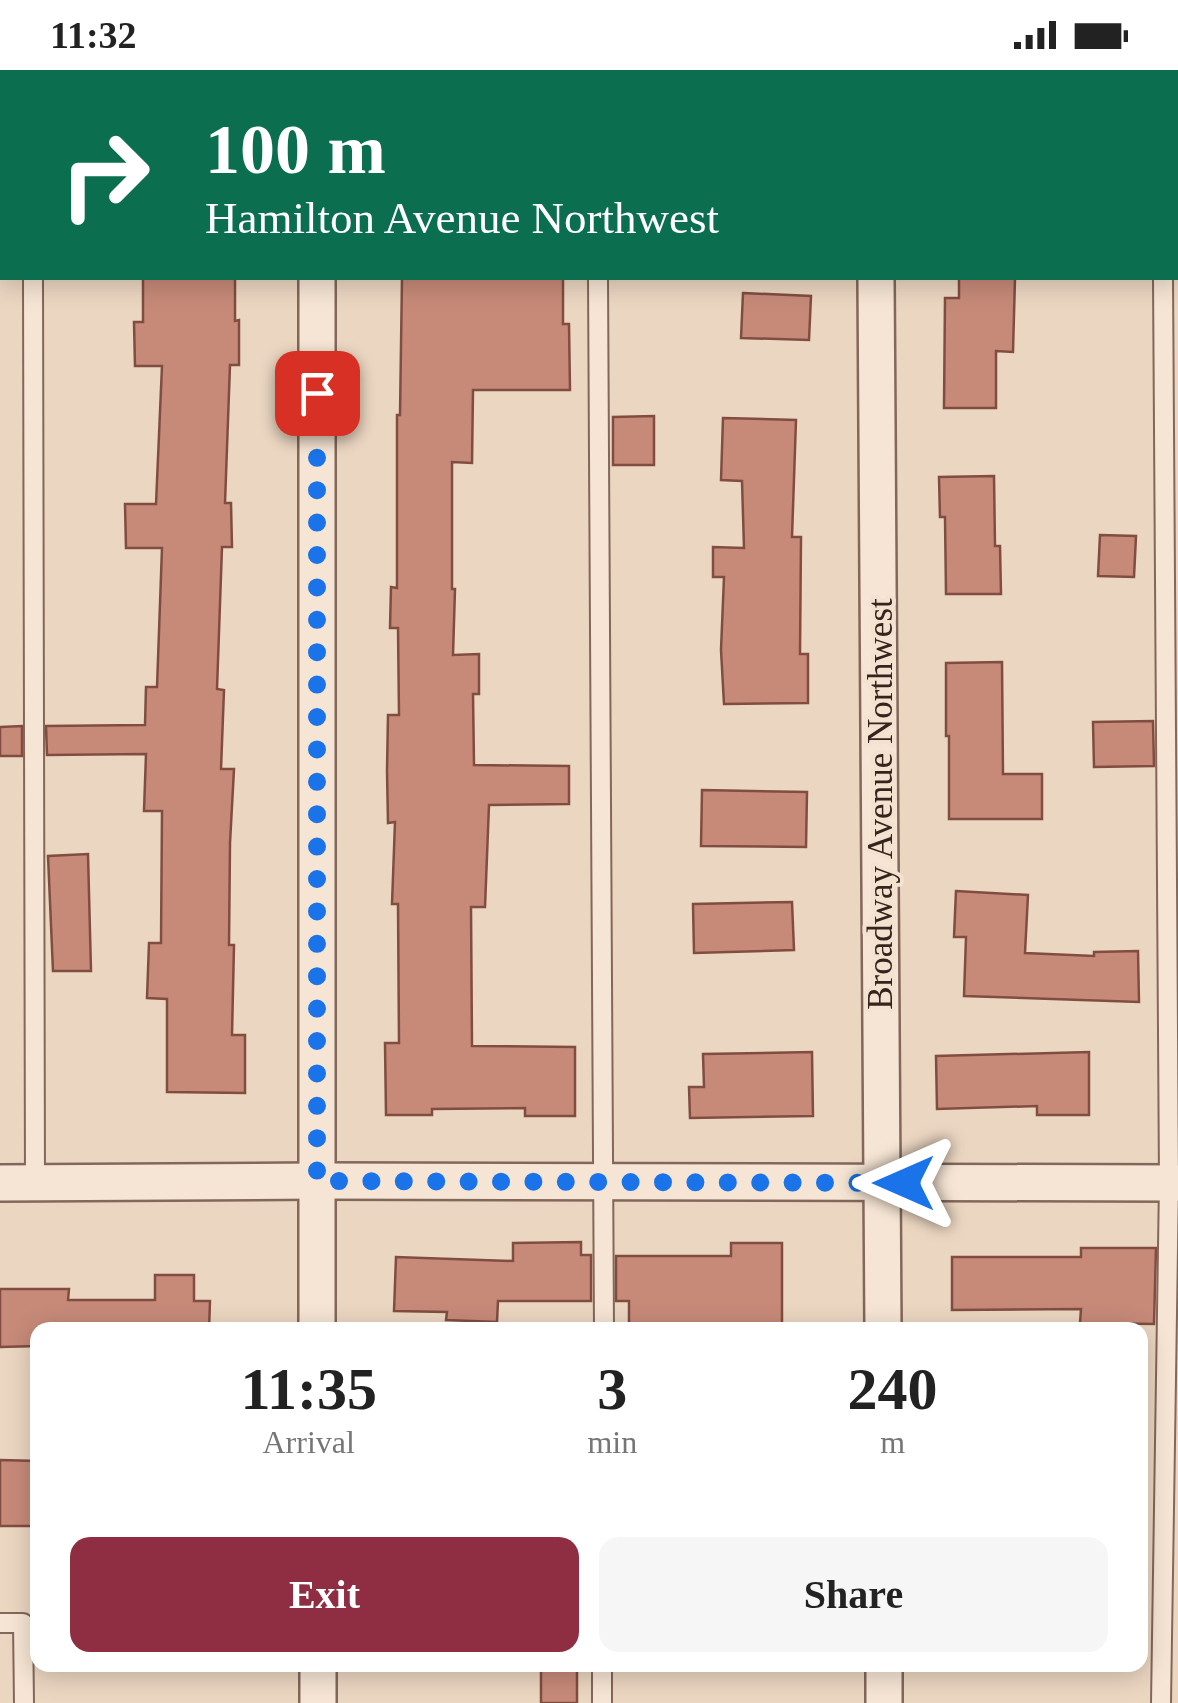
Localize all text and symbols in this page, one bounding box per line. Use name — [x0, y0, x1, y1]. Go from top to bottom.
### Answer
text: 11:32 — [50, 14, 137, 56]
icon: right — [40, 110, 170, 240]
text: 100 m — [205, 111, 386, 188]
text: Hamilton Avenue Northwest — [205, 193, 719, 243]
pin — [275, 351, 360, 436]
icon: arrive — [290, 366, 345, 421]
street label: Broadway Avenue Northwest — [861, 598, 900, 1010]
position arrow — [852, 1131, 956, 1235]
text: 11:35 — [240, 1356, 377, 1422]
text: 3 — [597, 1356, 627, 1422]
text: 240 — [848, 1356, 938, 1422]
text: Arrival — [263, 1424, 355, 1460]
text: min — [587, 1424, 637, 1460]
text: m — [880, 1424, 905, 1460]
button: Exit — [70, 1537, 579, 1652]
button: Share — [599, 1537, 1108, 1652]

